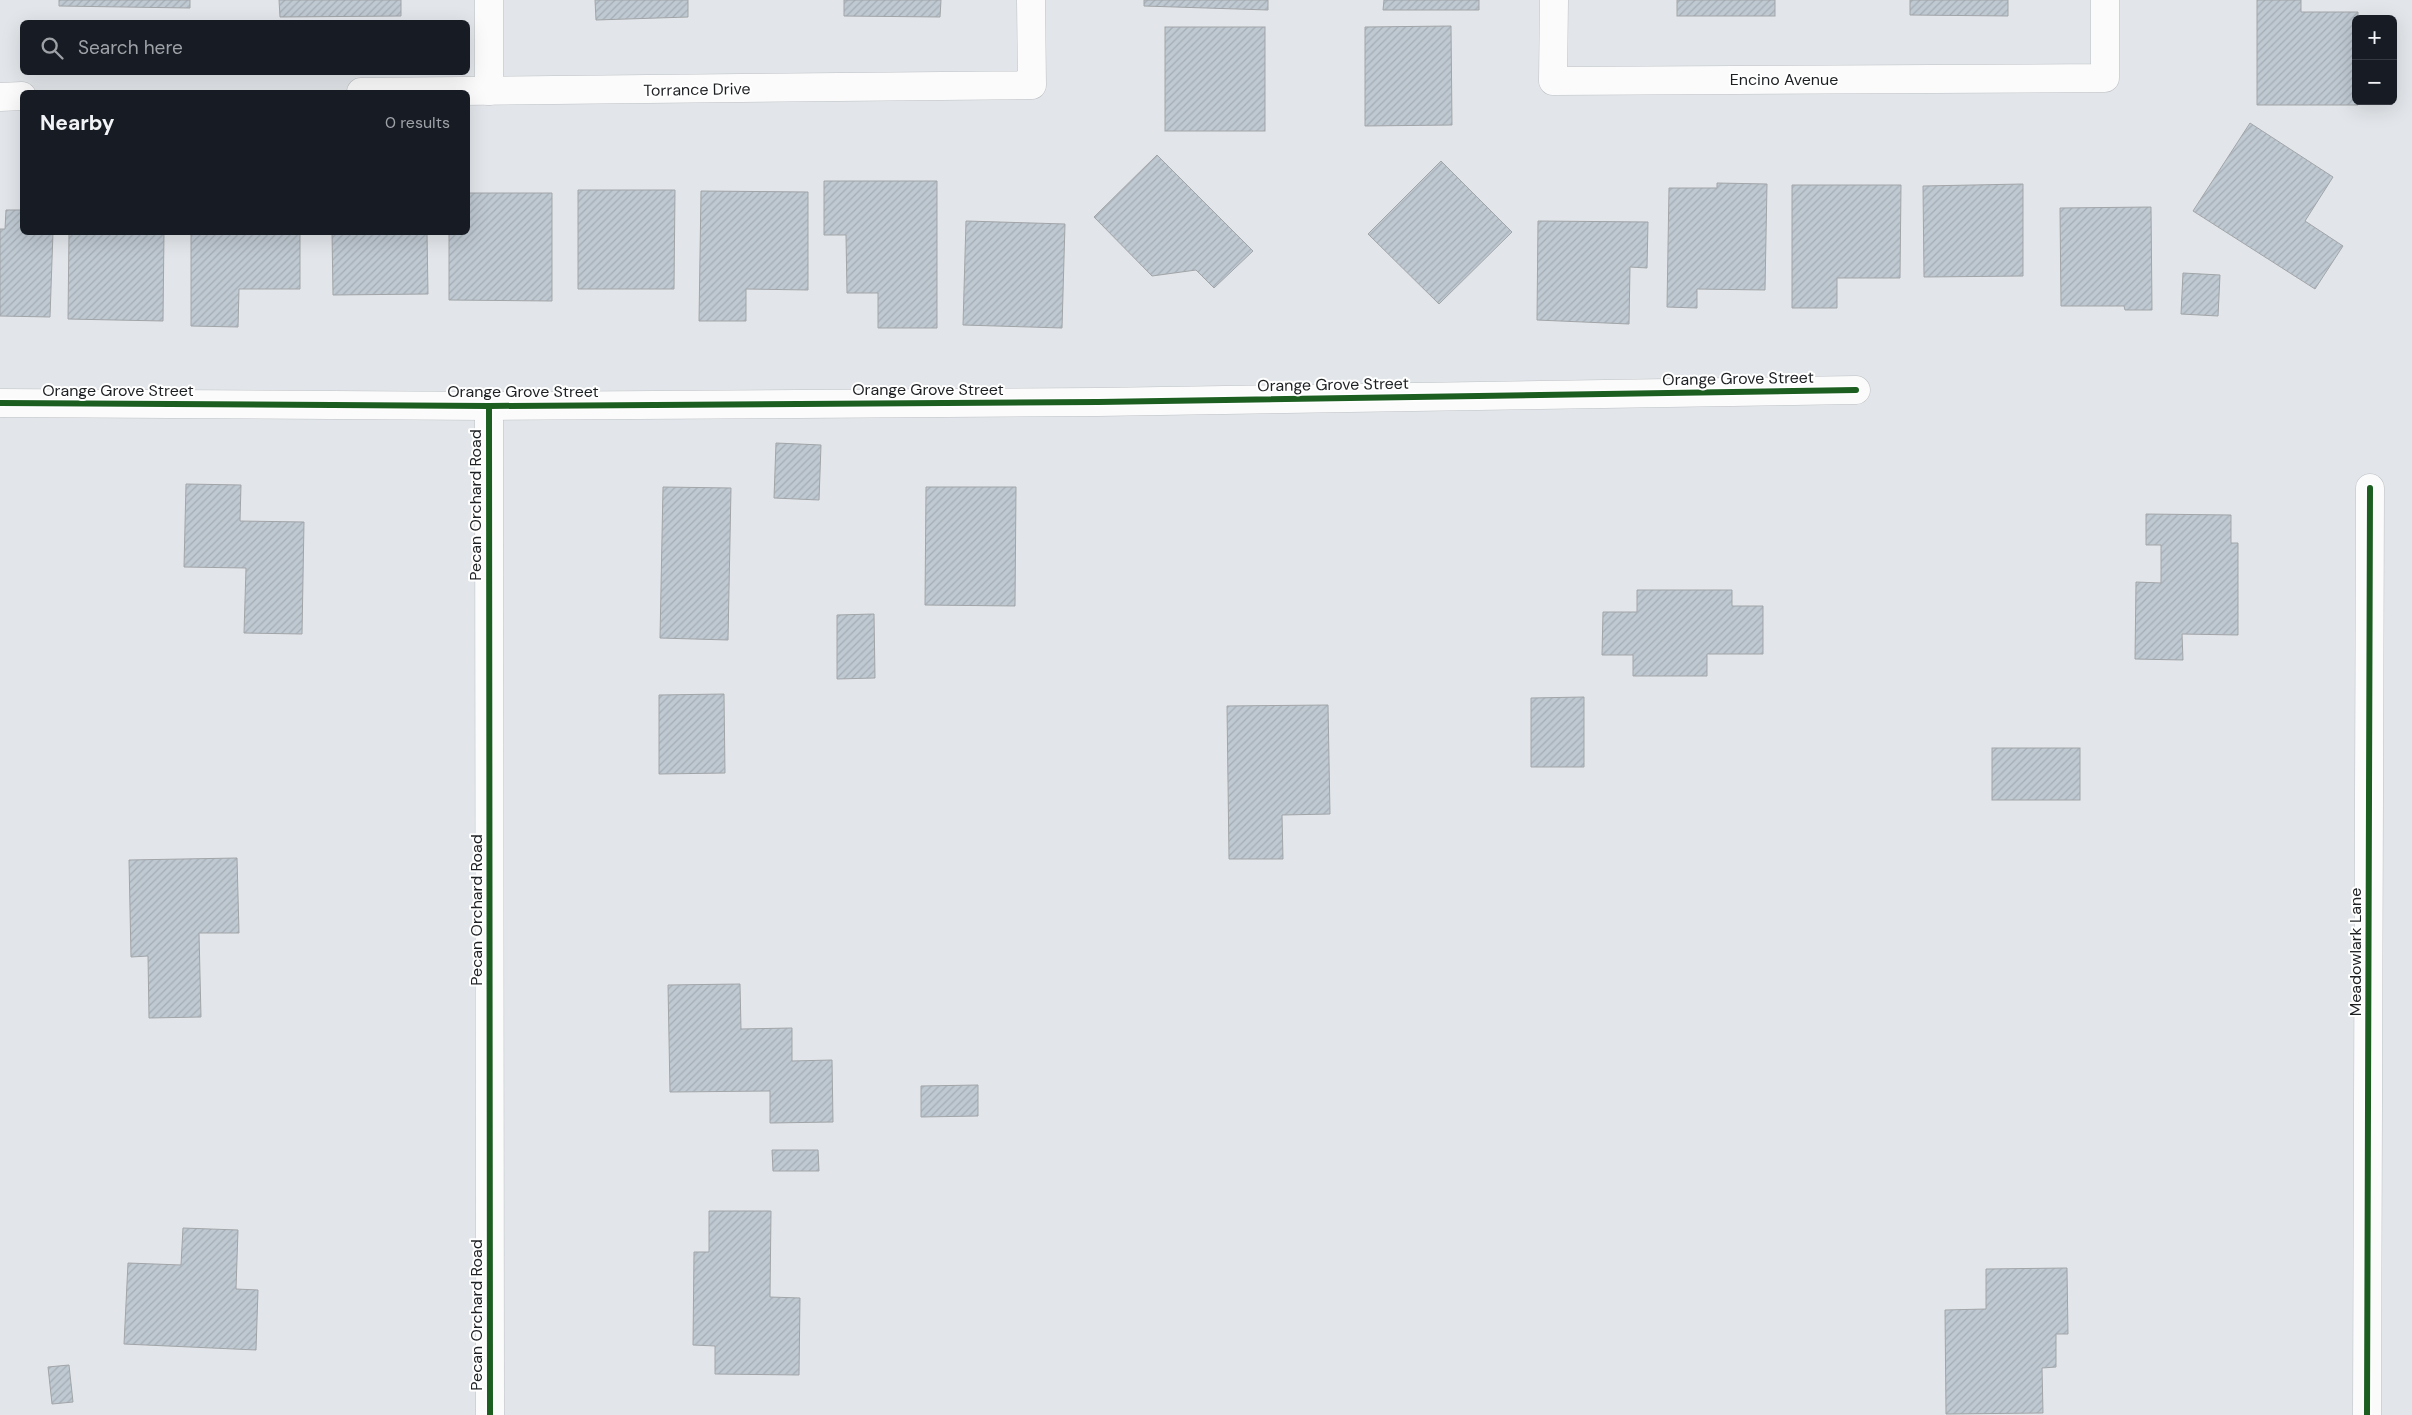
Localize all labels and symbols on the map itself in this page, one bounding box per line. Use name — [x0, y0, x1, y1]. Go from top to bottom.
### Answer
street label: Encino Avenue — [1730, 69, 1838, 90]
street label: Torrance Drive — [643, 78, 751, 101]
street label: Orange Grove Street — [1662, 367, 1814, 390]
street label: Orange Grove Street — [1257, 373, 1409, 396]
street label: Orange Grove Street — [852, 379, 1004, 400]
street label: Orange Grove Street — [42, 380, 194, 401]
street label: Orange Grove Street — [447, 381, 599, 402]
street label: Pecan Orchard Road — [465, 429, 486, 581]
street label: Pecan Orchard Road — [466, 834, 487, 986]
street label: Meadowlark Lane — [2345, 888, 2366, 1016]
street label: Pecan Orchard Road — [466, 1239, 487, 1391]

